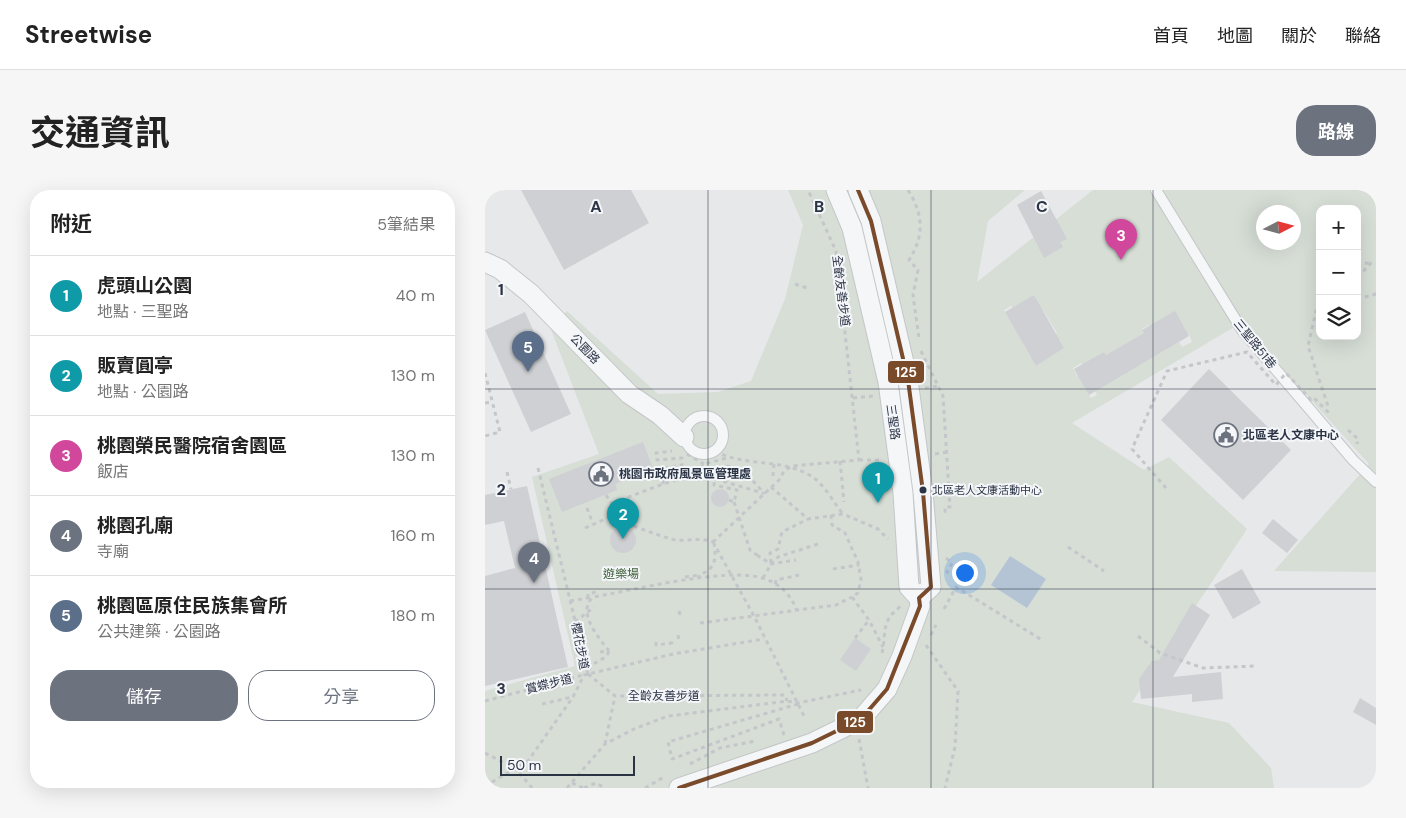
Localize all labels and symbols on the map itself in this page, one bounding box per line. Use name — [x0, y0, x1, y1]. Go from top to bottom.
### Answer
text: A — [590, 196, 602, 217]
text: B — [814, 196, 824, 217]
text: C — [1036, 196, 1048, 217]
north arrow — [1256, 205, 1301, 250]
pin: 3 — [1105, 219, 1137, 260]
street label: 全齡友善步道 — [829, 254, 853, 328]
text: 1 — [498, 279, 504, 300]
street label: 三聖路51巷 — [1230, 316, 1280, 372]
street label: 公園路 — [567, 330, 603, 368]
pin: 5 — [512, 331, 544, 372]
line badge: 125 — [887, 360, 925, 384]
text: 125 — [895, 363, 917, 381]
street label: 三聖路 — [883, 403, 903, 441]
public building icon: 北區老人文康中心 — [1213, 422, 1239, 448]
place label: 北區老人文康中心 — [1243, 427, 1339, 443]
public building icon: 桃園市政府風景區管理處 — [588, 461, 614, 487]
pin: 1 — [862, 462, 894, 503]
place label: 桃園市政府風景區管理處 — [619, 466, 751, 482]
text: 2 — [496, 479, 506, 500]
place label: 北區老人文康活動中心 — [932, 483, 1042, 497]
marker: 北區老人文康活動中心 — [918, 485, 928, 495]
pin: 2 — [607, 498, 639, 539]
pin: 4 — [518, 542, 550, 583]
your location — [952, 560, 978, 586]
park label: 遊樂場 — [603, 566, 639, 582]
street label: 櫻花步道 — [568, 621, 592, 671]
street label: 賞蝶步道 — [524, 670, 574, 698]
text: 3 — [496, 678, 506, 699]
street label: 全齡友善步道 — [628, 688, 700, 704]
line badge: 125 — [836, 710, 874, 734]
text: 125 — [844, 713, 866, 731]
scale bar — [500, 753, 635, 776]

